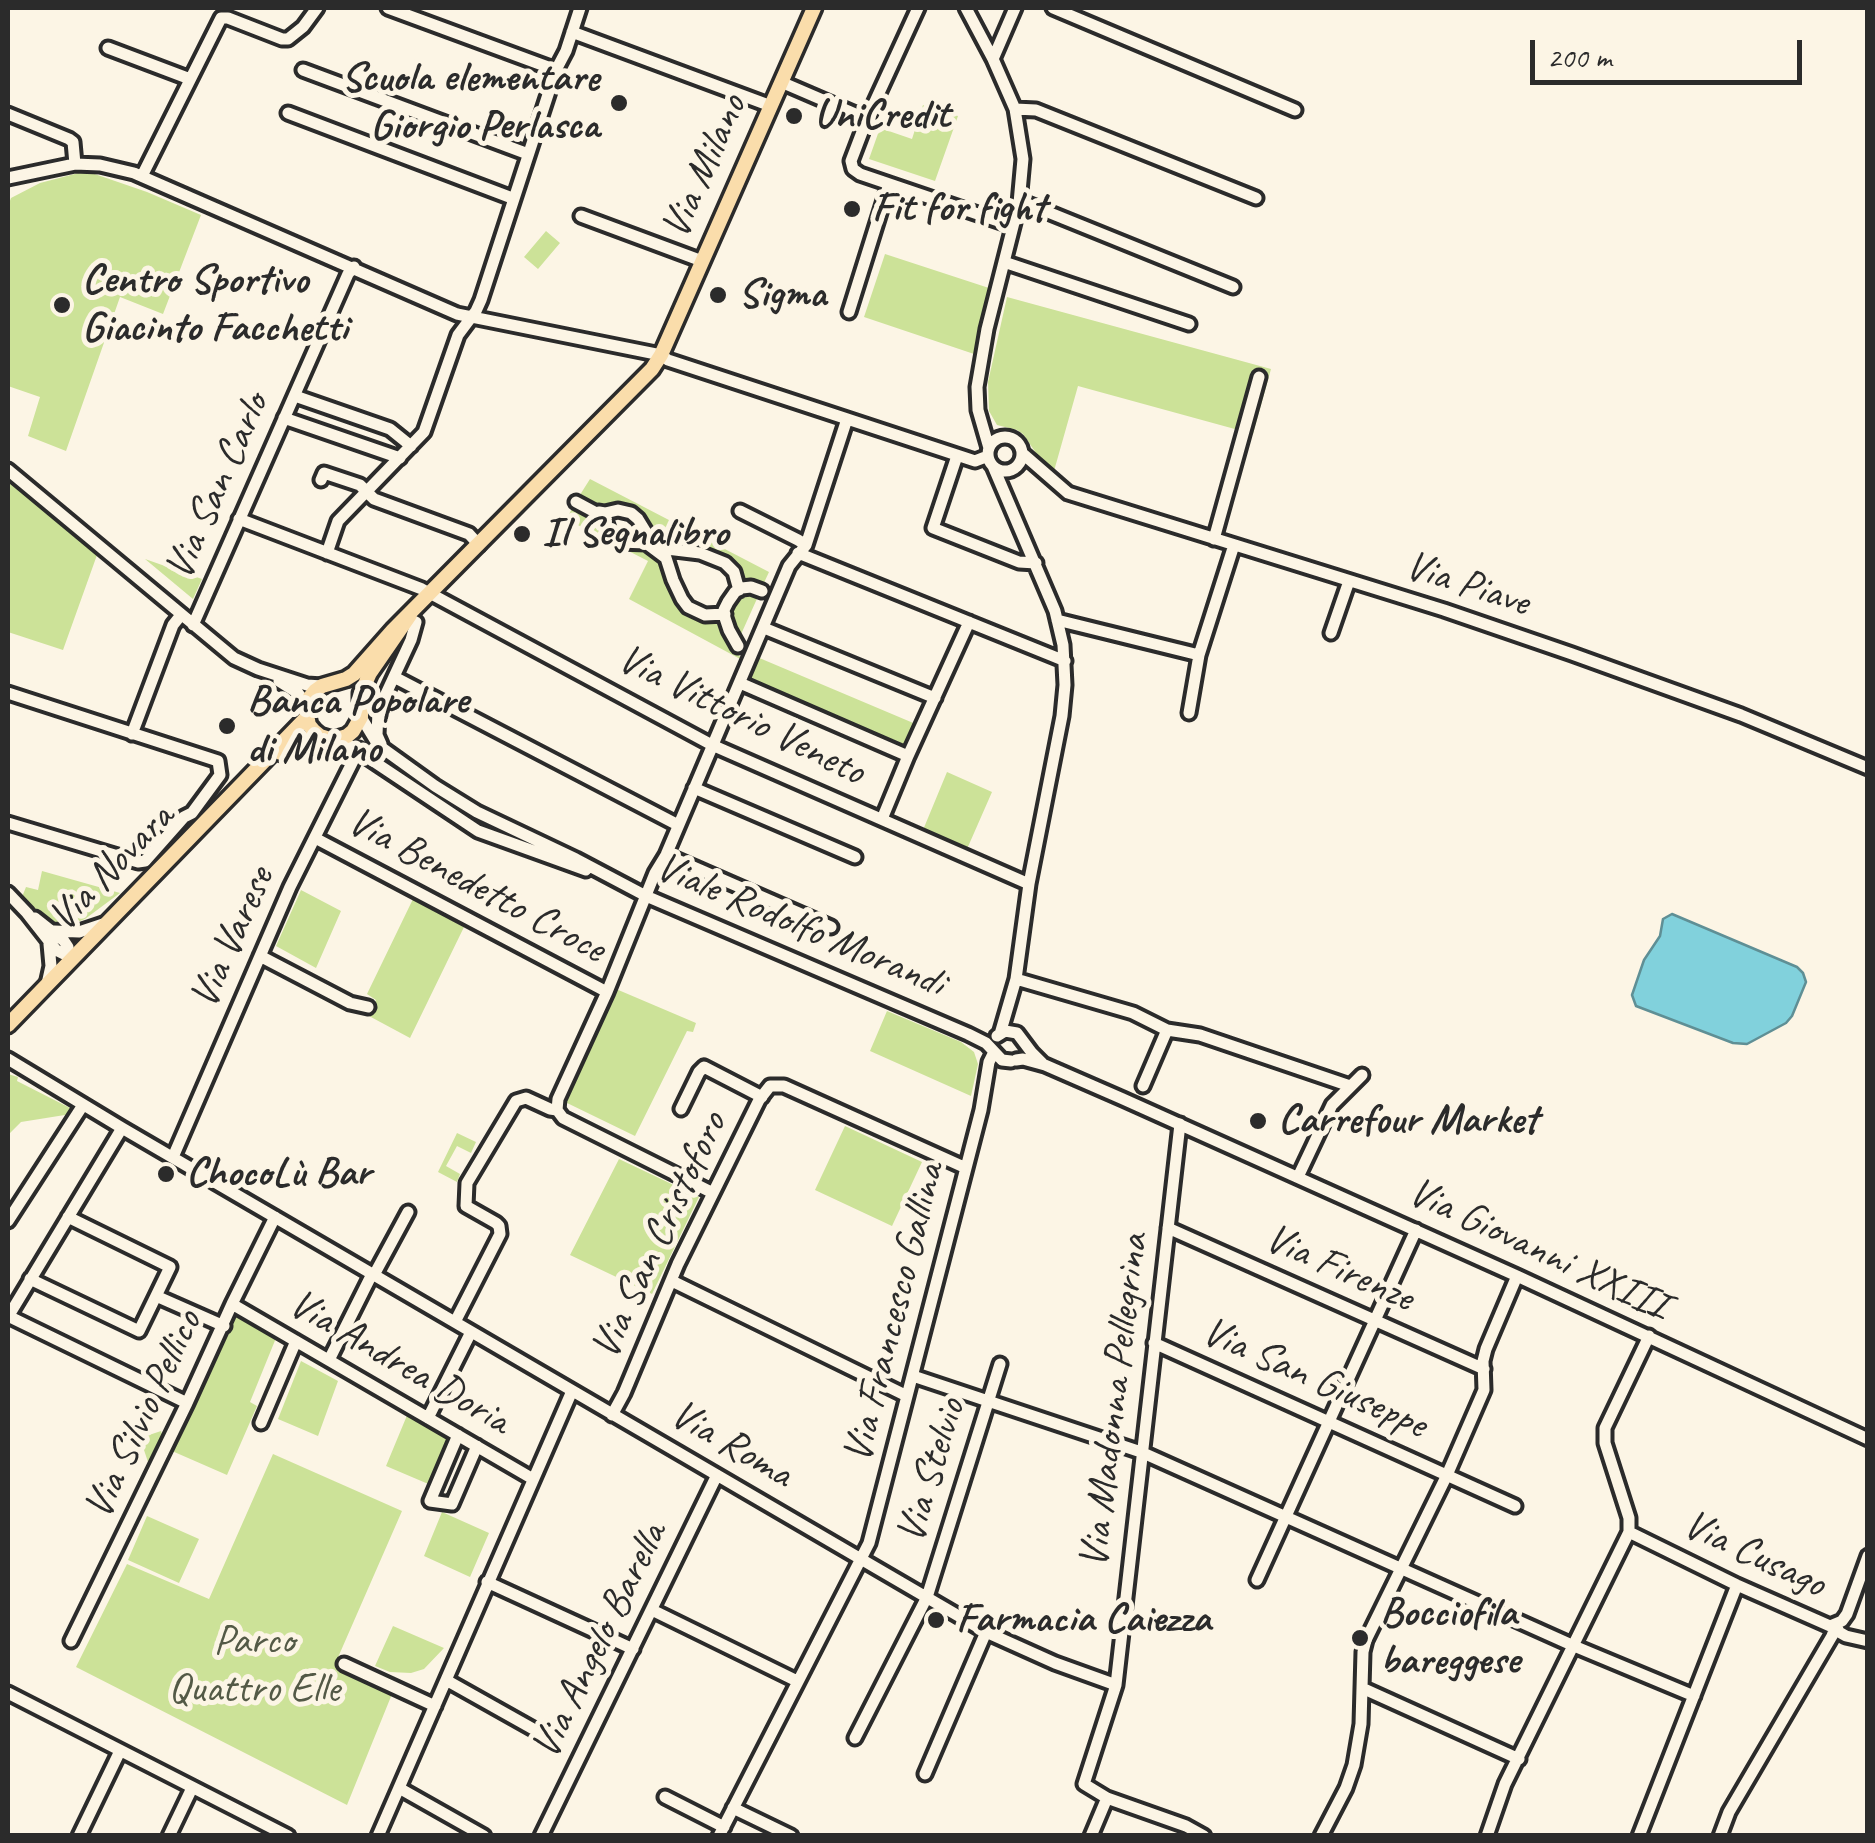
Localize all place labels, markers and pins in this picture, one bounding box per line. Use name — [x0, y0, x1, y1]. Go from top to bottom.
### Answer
place label: Scuola elementare Giorgio Perlasca — [341, 54, 599, 152]
place label: UniCredit — [814, 91, 950, 141]
marker: Scuola elementare Giorgio Perlasca — [608, 92, 630, 114]
marker: UniCredit — [783, 105, 805, 127]
place label: Fit for fight — [872, 184, 1045, 234]
marker: Fit for fight — [841, 198, 863, 220]
place label: Centro Sportivo Giacinto Facchetti — [82, 256, 348, 354]
place label: Sigma — [738, 270, 826, 320]
marker: Sigma — [707, 284, 729, 306]
marker: Centro Sportivo Giacinto Facchetti — [51, 294, 73, 316]
place label: Il Segnalibro — [542, 509, 728, 559]
marker: Il Segnalibro — [511, 523, 533, 545]
place label: Banca Popolare di Milano — [247, 677, 468, 776]
marker: Banca Popolare di Milano — [216, 715, 238, 737]
place label: Carrefour Market — [1278, 1096, 1538, 1146]
marker: Carrefour Market — [1247, 1110, 1269, 1132]
place label: ChocoLù Bar — [186, 1149, 371, 1199]
marker: ChocoLù Bar — [155, 1163, 177, 1185]
place label: Bocciofila bareggese — [1380, 1589, 1519, 1688]
place label: Farmacia Caiezza — [956, 1595, 1210, 1645]
marker: Farmacia Caiezza — [925, 1609, 947, 1631]
marker: Bocciofila bareggese — [1349, 1627, 1371, 1649]

